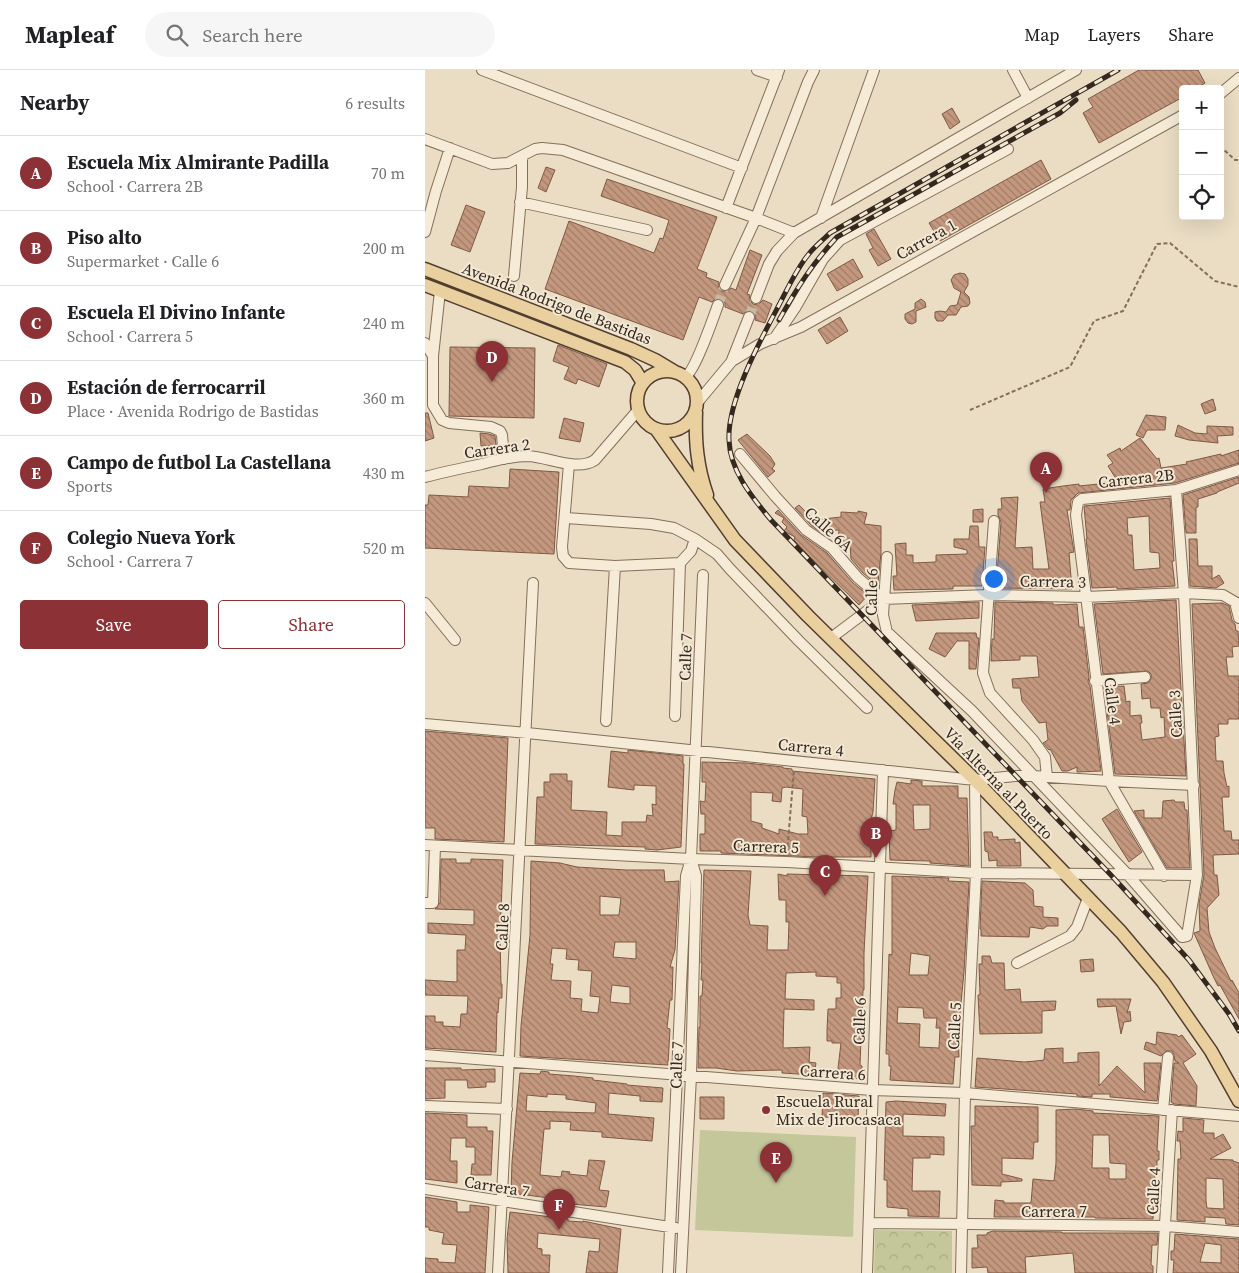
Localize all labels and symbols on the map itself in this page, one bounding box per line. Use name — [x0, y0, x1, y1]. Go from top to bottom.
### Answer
street label: Carrera 1 — [892, 213, 960, 265]
street label: Avenida Rodrigo de Bastidas — [459, 257, 655, 349]
pin: D — [476, 341, 508, 382]
street label: Carrera 2 — [463, 433, 531, 463]
pin: A — [1030, 452, 1062, 493]
street label: Carrera 2B — [1097, 463, 1175, 493]
street label: Calle 6A — [800, 501, 858, 557]
your location — [981, 566, 1007, 592]
street label: Calle 6 — [860, 568, 882, 616]
street label: Carrera 3 — [1020, 569, 1086, 593]
street label: Calle 7 — [673, 633, 697, 681]
street label: Calle 4 — [1099, 676, 1127, 726]
street label: Calle 3 — [1163, 690, 1187, 738]
street label: Vía Alterna al Puerto — [940, 722, 1059, 844]
street label: Carrera 4 — [777, 733, 845, 761]
pin: B — [860, 817, 892, 858]
street label: Carrera 5 — [733, 834, 799, 858]
pin: C — [809, 855, 841, 896]
street label: Calle 8 — [490, 903, 514, 951]
street label: Calle 6 — [847, 997, 871, 1045]
street label: Calle 5 — [942, 1002, 966, 1050]
street label: Calle 7 — [664, 1041, 688, 1089]
street label: Carrera 6 — [799, 1059, 867, 1085]
place label: Escuela Rural Mix de Jirocasaca — [776, 1090, 902, 1130]
marker: Escuela Rural Mix de Jirocasaca — [760, 1104, 772, 1116]
pin: E — [760, 1142, 792, 1183]
street label: Calle 4 — [1141, 1167, 1165, 1215]
street label: Carrera 7 — [463, 1170, 531, 1202]
pin: F — [543, 1189, 575, 1230]
street label: Carrera 7 — [1021, 1200, 1087, 1222]

